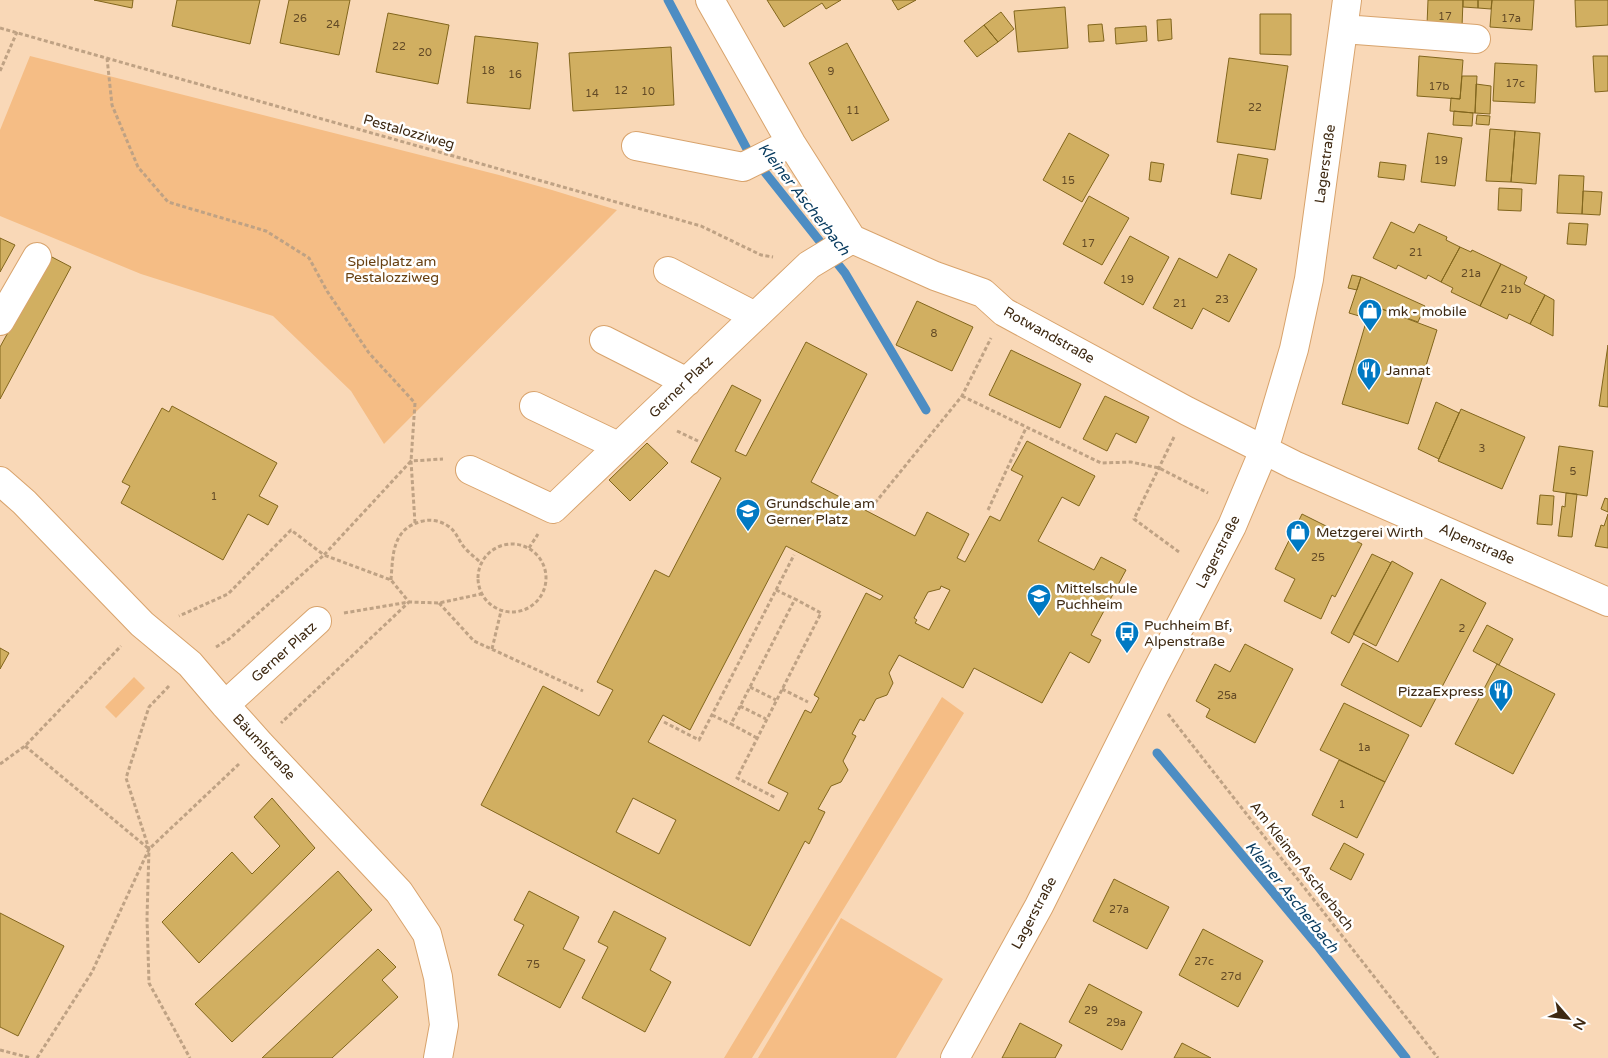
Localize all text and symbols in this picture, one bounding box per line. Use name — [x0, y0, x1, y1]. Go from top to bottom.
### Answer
house number: 17 — [1438, 10, 1452, 23]
house number: 26 — [293, 12, 307, 25]
house number: 17a — [1501, 12, 1521, 25]
house number: 24 — [326, 18, 340, 31]
house number: 22 — [392, 40, 406, 53]
house number: 20 — [418, 46, 432, 59]
house number: 18 — [481, 64, 495, 77]
house number: 9 — [828, 65, 835, 78]
house number: 16 — [508, 68, 522, 81]
house number: 17c — [1505, 77, 1525, 90]
house number: 17b — [1429, 80, 1449, 93]
house number: 12 — [614, 84, 628, 97]
house number: 10 — [641, 85, 655, 98]
house number: 14 — [585, 87, 599, 100]
house number: 22 — [1248, 101, 1262, 114]
house number: 11 — [846, 104, 860, 117]
street label: Pestalozziweg — [361, 111, 457, 153]
street label: Lagerstraße — [1311, 123, 1339, 205]
water label: Kleiner Ascherbach — [754, 139, 854, 260]
house number: 19 — [1434, 154, 1448, 167]
house number: 15 — [1061, 174, 1075, 187]
house number: 17 — [1081, 237, 1095, 250]
house number: 21 — [1409, 246, 1423, 259]
park label: Spielplatz am Pestalozziweg — [345, 253, 439, 286]
house number: 21a — [1461, 267, 1481, 280]
house number: 19 — [1120, 273, 1134, 286]
house number: 21b — [1501, 283, 1521, 296]
house number: 23 — [1215, 293, 1229, 306]
house number: 21 — [1173, 297, 1187, 310]
shop icon: mk - mobile — [1357, 298, 1383, 332]
street label: Rotwandstraße — [1000, 303, 1098, 367]
place label: mk - mobile — [1388, 303, 1467, 320]
house number: 8 — [931, 327, 938, 340]
street label: Gerner Platz — [646, 352, 716, 422]
restaurant icon: Jannat — [1356, 357, 1382, 391]
place label: Jannat — [1386, 362, 1431, 379]
house number: 3 — [1479, 442, 1486, 455]
house number: 5 — [1570, 465, 1577, 478]
house number: 1 — [211, 490, 217, 503]
place label: Grundschule am Gerner Platz — [766, 495, 875, 528]
school or university icon: Grundschule am Gerner Platz — [735, 498, 761, 532]
street label: Lagerstraße — [1192, 513, 1244, 591]
shop icon: Metzgerei Wirth — [1285, 519, 1311, 553]
street label: Alpenstraße — [1437, 520, 1517, 568]
place label: Metzgerei Wirth — [1316, 524, 1423, 541]
house number: 25 — [1311, 551, 1325, 564]
place label: Mittelschule Puchheim — [1056, 580, 1138, 613]
school or university icon: Mittelschule Puchheim — [1026, 583, 1052, 617]
place label: Puchheim Bf, Alpenstraße — [1144, 617, 1232, 650]
street label: Gerner Platz — [248, 618, 320, 686]
bus stop icon: Puchheim Bf, Alpenstraße — [1114, 620, 1140, 654]
house number: 2 — [1459, 622, 1466, 635]
restaurant icon: PizzaExpress — [1488, 678, 1514, 712]
place label: PizzaExpress — [1398, 683, 1484, 700]
house number: 25a — [1217, 689, 1237, 702]
street label: Bäumlstraße — [229, 710, 299, 784]
house number: 1a — [1357, 741, 1371, 754]
street label: Am Kleinen Ascherbach — [1246, 798, 1358, 934]
house number: 1 — [1339, 798, 1345, 811]
water label: Kleiner Ascherbach — [1242, 838, 1343, 957]
street label: Lagerstraße — [1008, 874, 1060, 952]
house number: 27a — [1109, 903, 1129, 916]
house number: 27c — [1194, 955, 1214, 968]
house number: 75 — [526, 958, 540, 971]
house number: 27d — [1221, 970, 1241, 983]
north arrow — [1543, 993, 1593, 1043]
house number: 29 — [1084, 1004, 1098, 1017]
text: N — [1569, 1015, 1589, 1033]
house number: 29a — [1106, 1016, 1126, 1029]

